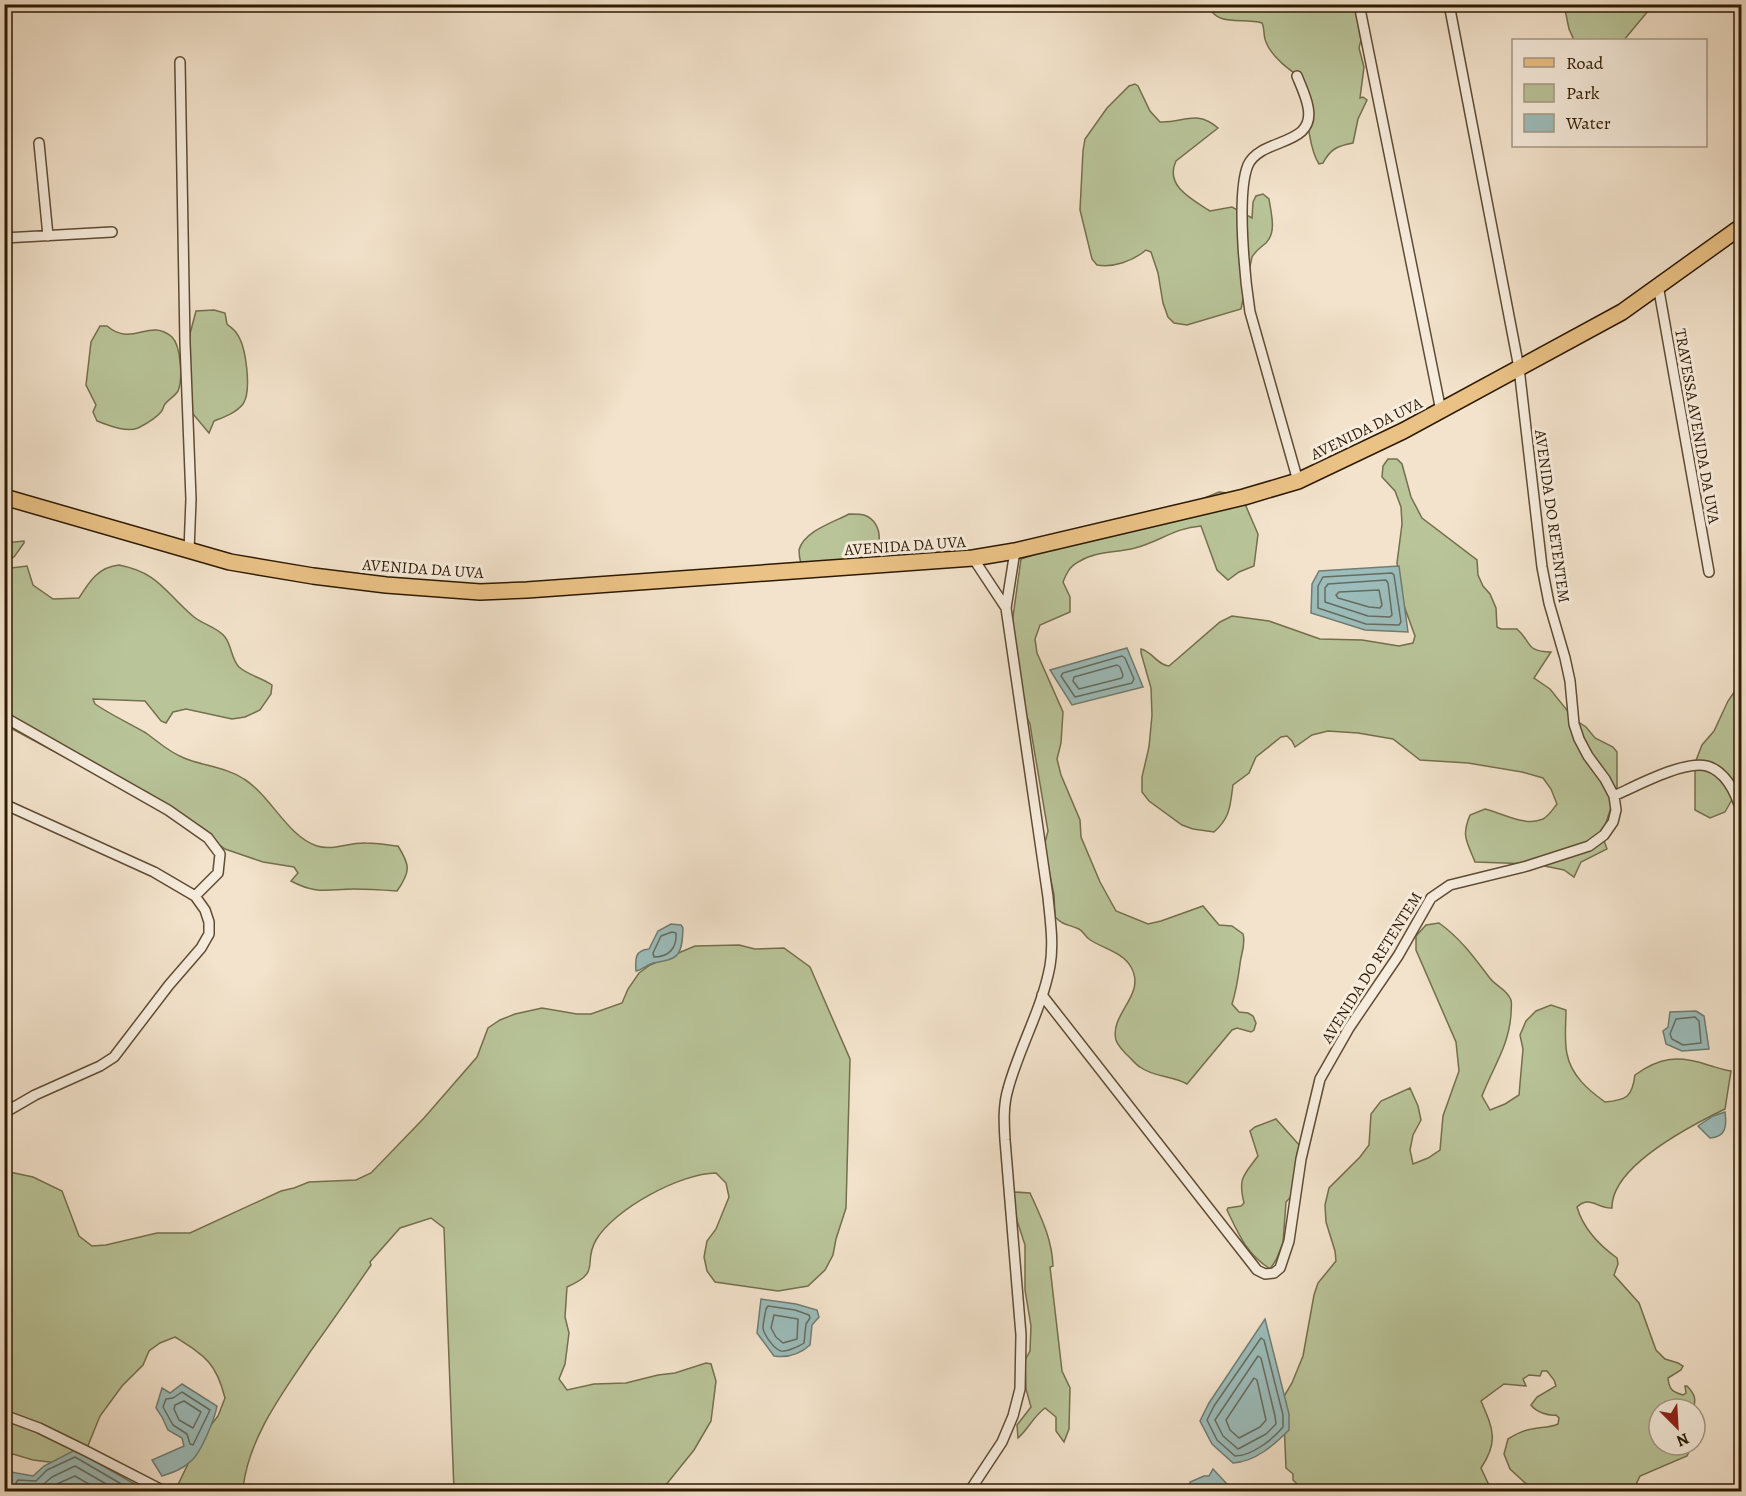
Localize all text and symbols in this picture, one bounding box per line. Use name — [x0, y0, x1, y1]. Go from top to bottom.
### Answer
legend — [1512, 39, 1707, 147]
text: Road — [1566, 51, 1604, 75]
text: Park — [1566, 81, 1600, 105]
text: Water — [1565, 111, 1611, 135]
street label: TRAVESSA AVENIDA DA UVA — [1669, 327, 1725, 526]
street label: AVENIDA DA UVA — [1306, 392, 1427, 466]
street label: AVENIDA DO RETENTEM — [1529, 427, 1575, 604]
street label: AVENIDA DA UVA — [843, 531, 967, 561]
street label: AVENIDA DA UVA — [360, 554, 485, 584]
street label: AVENIDA DO RETENTEM — [1316, 888, 1427, 1048]
north arrow — [1647, 1397, 1707, 1457]
text: N — [1673, 1427, 1692, 1452]

